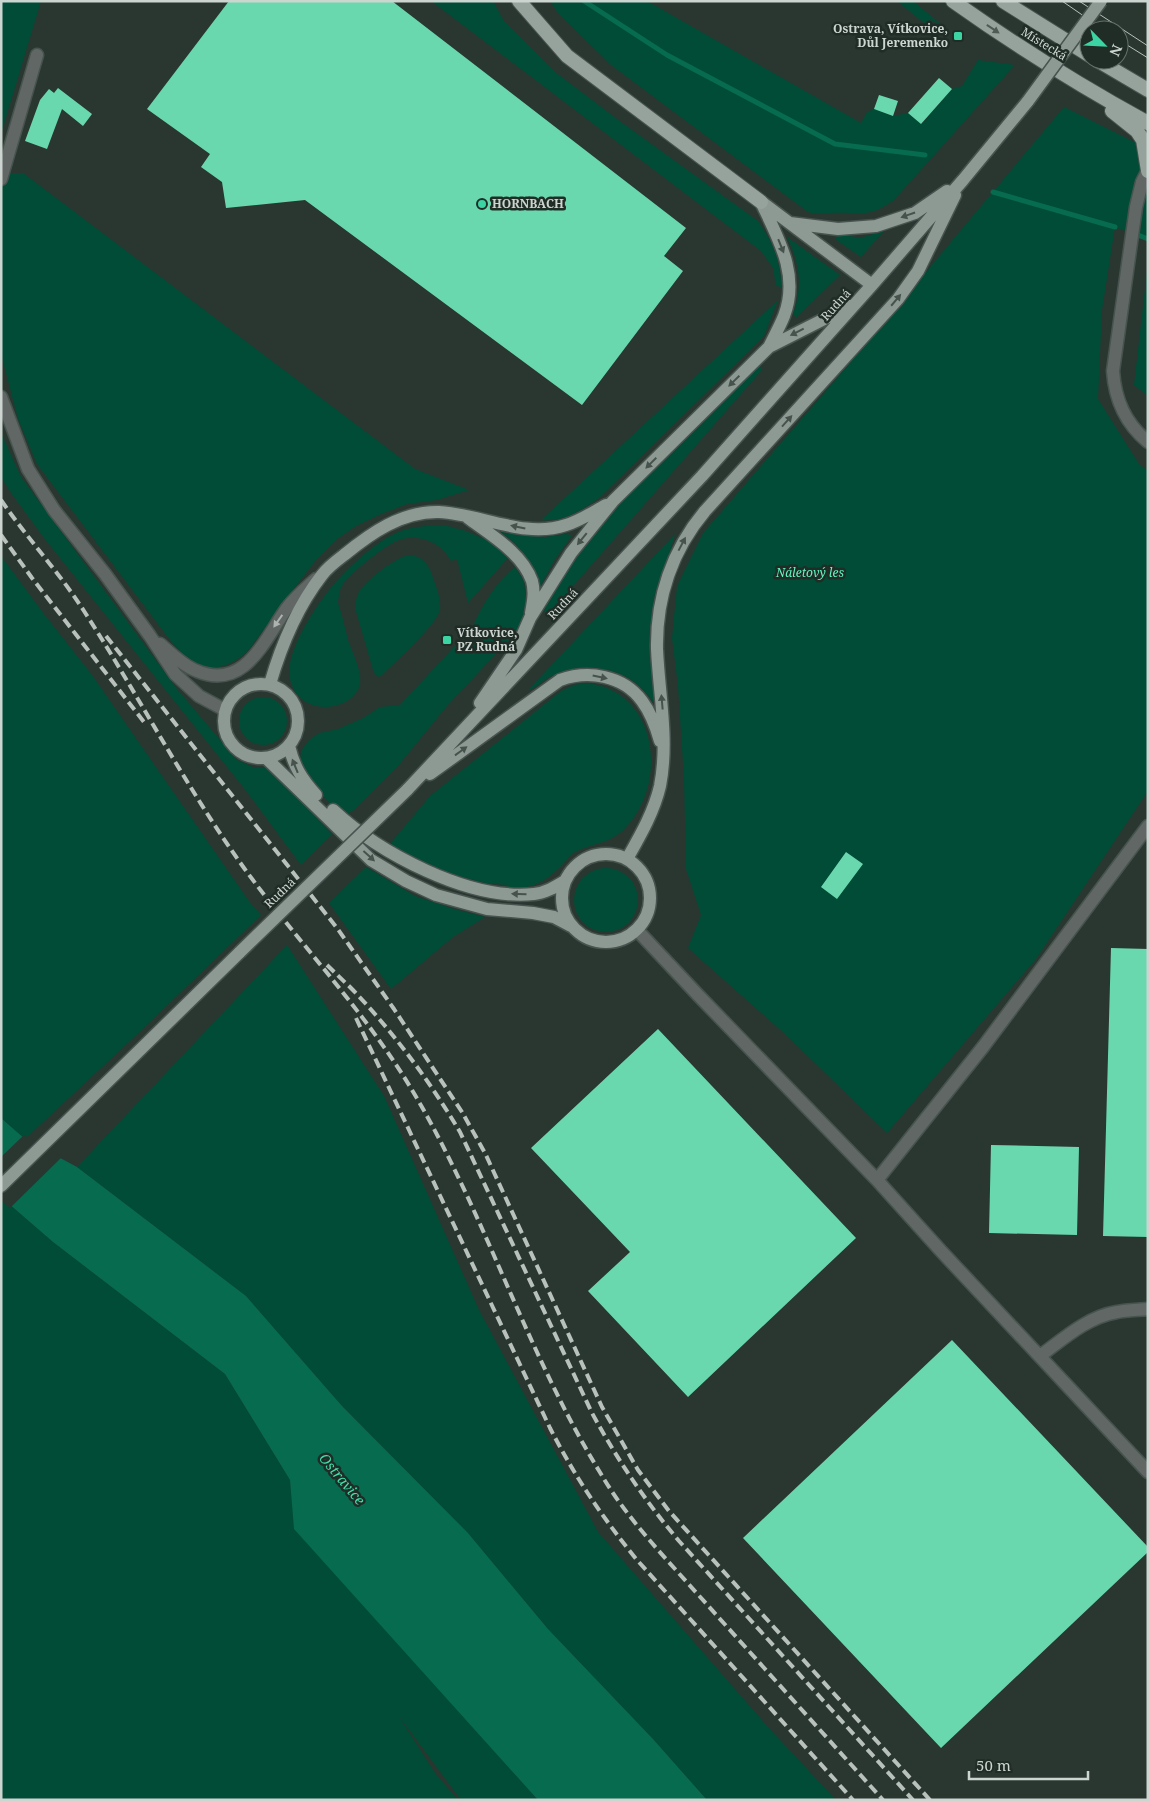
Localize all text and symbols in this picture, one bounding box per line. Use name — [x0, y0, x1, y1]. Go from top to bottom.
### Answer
place label: Ostrava, Vítkovice, Důl Jeremenko — [833, 20, 948, 51]
north arrow — [1079, 20, 1129, 70]
street label: Místecká — [1018, 23, 1071, 64]
one-way arrow — [986, 24, 999, 34]
marker: Ostrava, Vítkovice, Důl Jeremenko — [952, 30, 964, 42]
text: N — [1105, 42, 1127, 59]
place label: HORNBACH — [492, 195, 564, 212]
marker: HORNBACH — [476, 198, 488, 210]
one-way arrow — [900, 212, 915, 220]
one-way arrow — [778, 239, 786, 253]
street label: Rudná — [817, 285, 855, 324]
one-way arrow — [891, 294, 902, 307]
one-way arrow — [790, 328, 805, 336]
one-way arrow — [728, 375, 740, 387]
one-way arrow — [782, 414, 793, 427]
one-way arrow — [645, 456, 657, 468]
one-way arrow — [511, 523, 526, 531]
one-way arrow — [577, 532, 588, 545]
one-way arrow — [678, 536, 686, 551]
park label: Náletový les — [775, 564, 844, 581]
street label: Rudná — [544, 584, 582, 623]
one-way arrow — [273, 614, 283, 627]
place label: Vítkovice, PZ Rudná — [457, 624, 517, 655]
marker: Vítkovice, PZ Rudná — [441, 634, 453, 646]
one-way arrow — [592, 673, 607, 681]
one-way arrow — [658, 693, 666, 709]
one-way arrow — [454, 746, 468, 756]
one-way arrow — [291, 758, 299, 773]
one-way arrow — [362, 851, 375, 862]
street label: Rudná — [260, 873, 299, 912]
one-way arrow — [511, 890, 527, 898]
water label: Ostravice — [315, 1449, 370, 1509]
scale bar — [969, 1748, 1088, 1780]
text: 50 m — [976, 1755, 1011, 1775]

